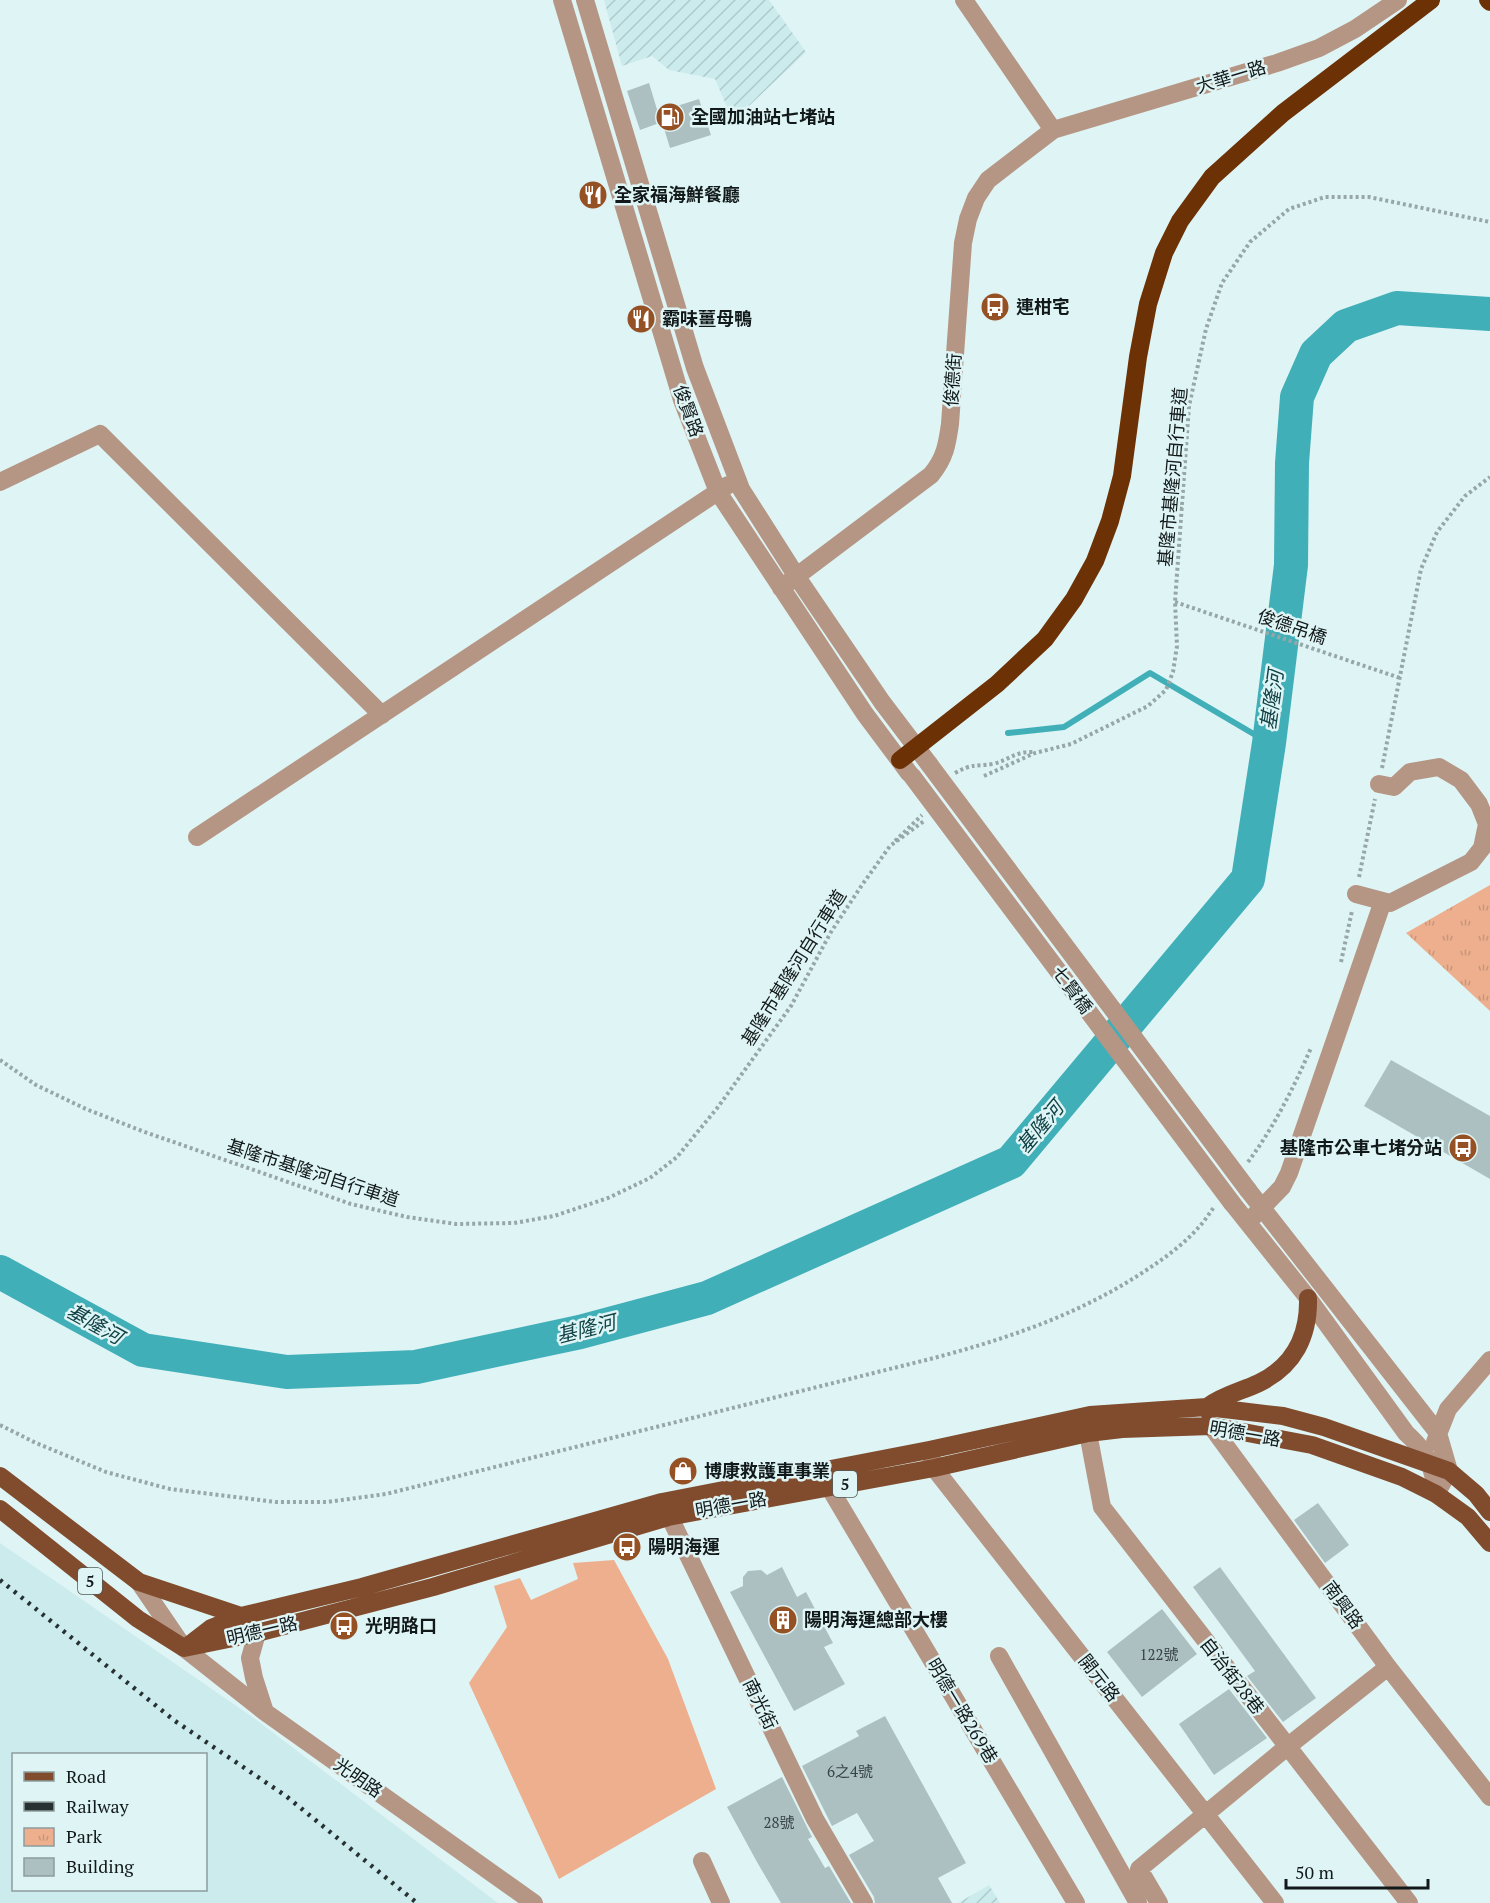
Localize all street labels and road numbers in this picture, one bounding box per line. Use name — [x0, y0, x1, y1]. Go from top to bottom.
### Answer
street label: 大華一路 — [1193, 54, 1269, 98]
street label: 俊德街 — [938, 352, 966, 408]
street label: 俊賢路 — [668, 381, 709, 440]
street label: 基隆市基隆河自行車道 — [1152, 386, 1192, 568]
street label: 俊德吊橋 — [1254, 603, 1330, 649]
street label: 基隆市基隆河自行車道 — [735, 885, 851, 1050]
street label: 七賢橋 — [1047, 961, 1099, 1018]
street label: 基隆市基隆河自行車道 — [224, 1133, 403, 1211]
street label: 明德一路 — [1208, 1415, 1283, 1451]
road number: 5 — [833, 1471, 857, 1497]
street label: 明德一路 — [693, 1486, 768, 1522]
road number: 5 — [78, 1568, 102, 1594]
street label: 南興路 — [1318, 1576, 1369, 1633]
street label: 明德一路 — [224, 1610, 300, 1650]
street label: 自治街28巷 — [1195, 1632, 1270, 1719]
street label: 開元路 — [1074, 1649, 1126, 1706]
street label: 明德一路269巷 — [922, 1653, 1004, 1768]
street label: 南光街 — [738, 1674, 784, 1733]
street label: 光明路 — [330, 1752, 388, 1802]

